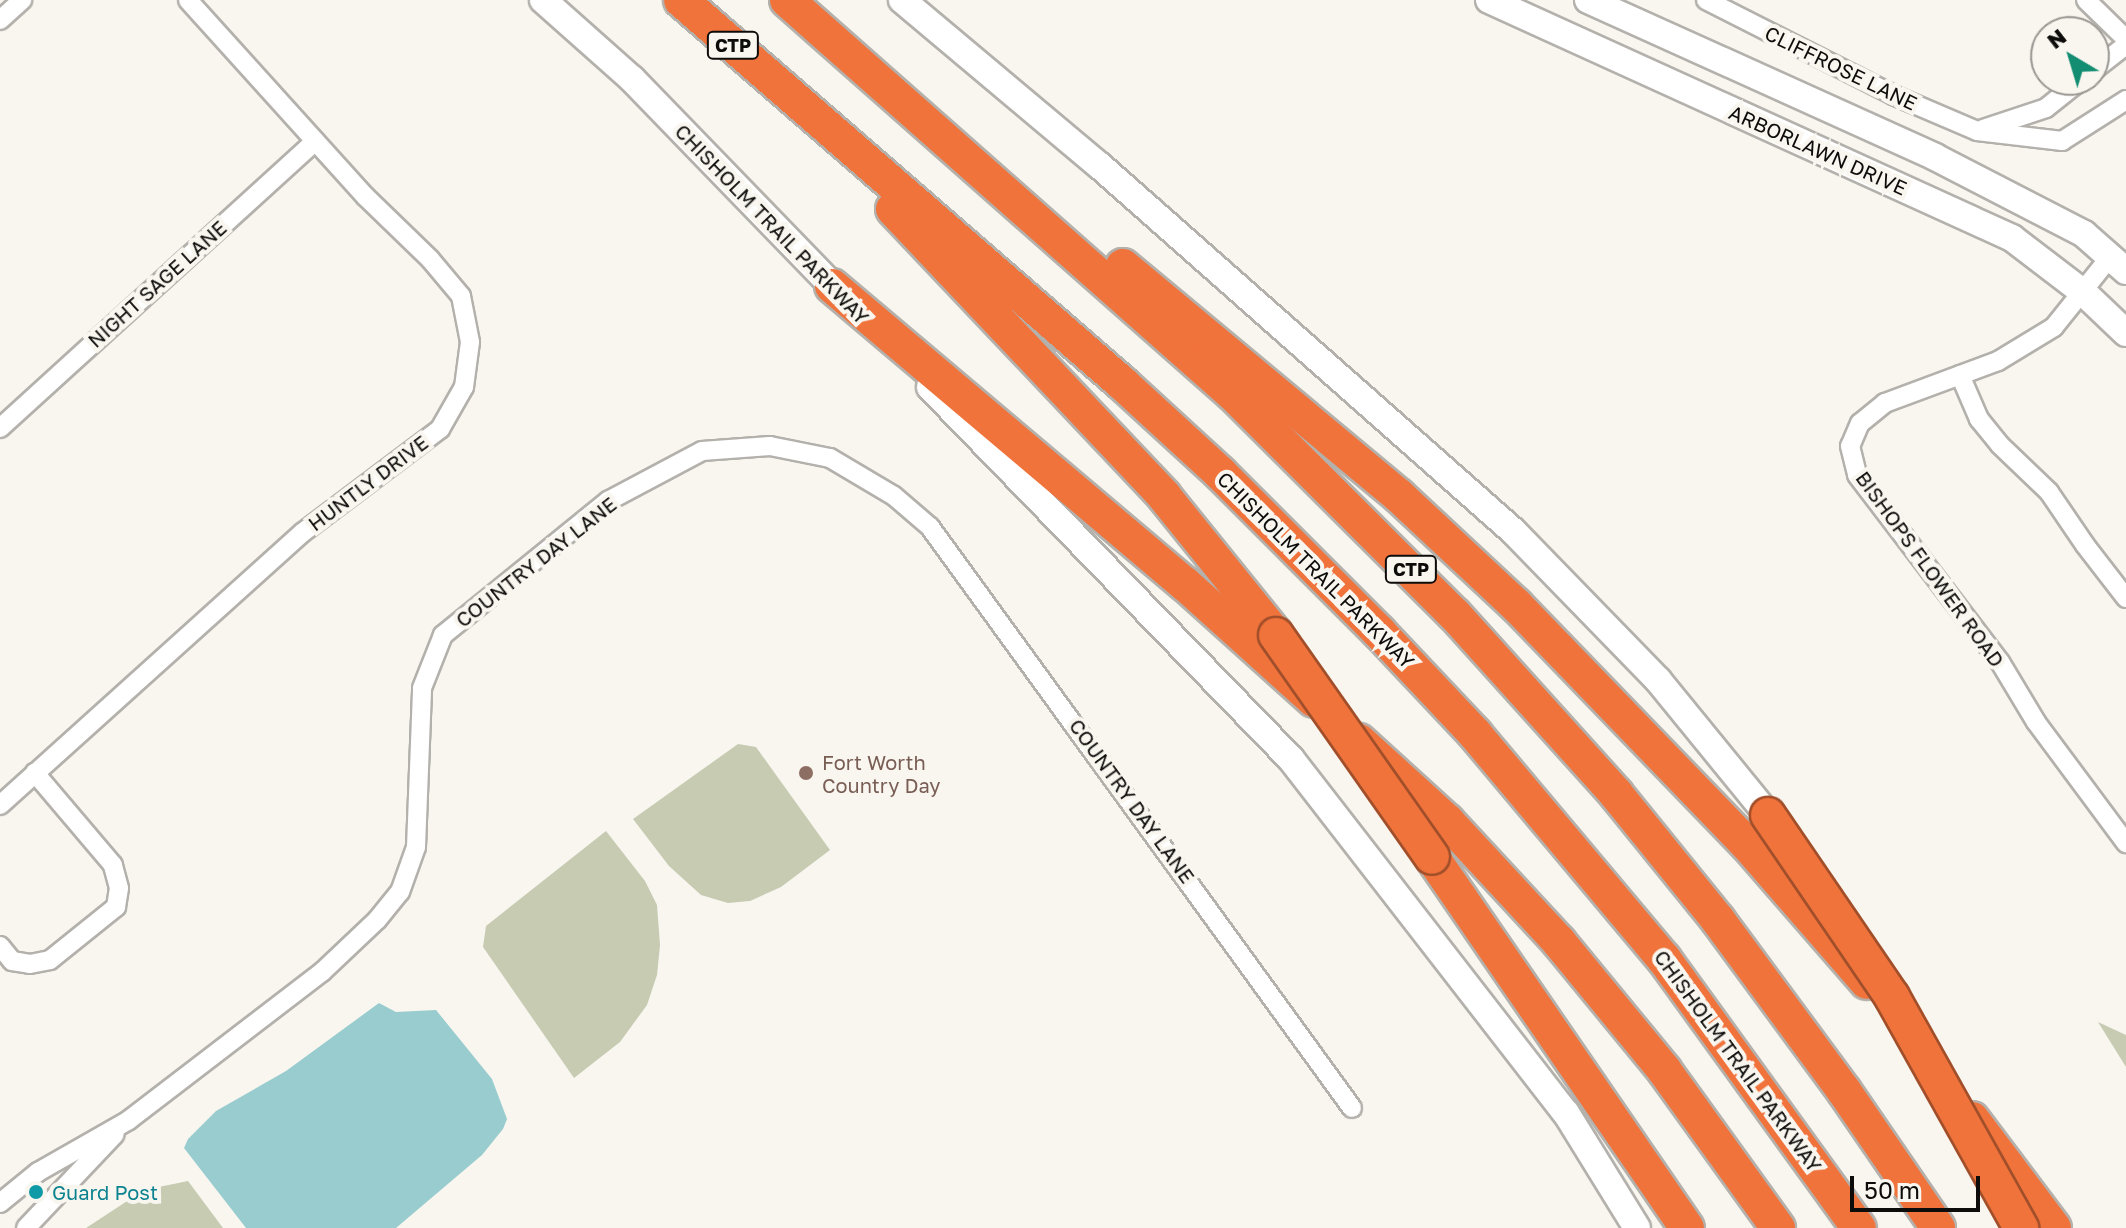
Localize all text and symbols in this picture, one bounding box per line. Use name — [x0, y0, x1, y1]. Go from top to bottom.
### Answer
north arrow — [2030, 16, 2110, 96]
street label: CLIFFROSE LANE — [1761, 21, 1921, 115]
text: N — [2041, 22, 2071, 54]
road number: CTP — [705, 31, 761, 59]
street label: ARBORLAWN DRIVE — [1726, 100, 1910, 200]
street label: CHISHOLM TRAIL PARKWAY — [670, 119, 874, 329]
street label: NIGHT SAGE LANE — [83, 216, 231, 352]
street label: HUNTLY DRIVE — [303, 430, 433, 536]
street label: CHISHOLM TRAIL PARKWAY — [1213, 467, 1419, 673]
street label: BISHOPS FLOWER ROAD — [1851, 467, 2009, 671]
street label: COUNTRY DAY LANE — [451, 492, 621, 632]
road number: CTP — [1383, 555, 1439, 583]
street label: COUNTRY DAY LANE — [1064, 714, 1200, 888]
place label: Fort Worth Country Day — [822, 750, 940, 797]
marker: Fort Worth Country Day — [797, 764, 815, 782]
street label: CHISHOLM TRAIL PARKWAY — [1649, 945, 1827, 1177]
scale bar — [1854, 1160, 1984, 1210]
text: 50 m — [1864, 1175, 1920, 1204]
place label: Guard Post — [52, 1180, 158, 1204]
marker: Guard Post — [27, 1183, 45, 1201]

